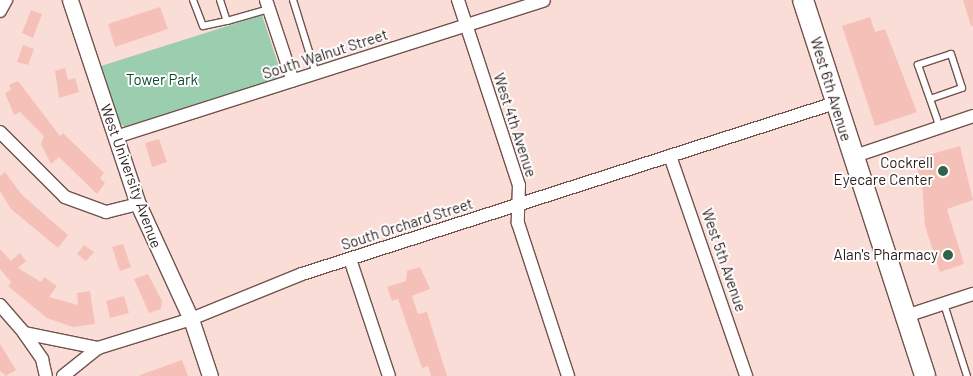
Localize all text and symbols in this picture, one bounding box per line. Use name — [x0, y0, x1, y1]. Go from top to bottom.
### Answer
street label: South Walnut Street — [260, 25, 390, 83]
street label: West 6th Avenue — [807, 35, 855, 143]
park label: Tower Park — [126, 71, 198, 89]
street label: West 4th Avenue — [490, 71, 540, 179]
street label: West University Avenue — [97, 102, 165, 250]
place label: Cockrell Eyecare Center — [834, 153, 933, 188]
marker: Cockrell Eyecare Center — [937, 165, 949, 177]
street label: South Orchard Street — [339, 194, 475, 254]
street label: West 5th Avenue — [698, 206, 750, 314]
place label: Alan's Pharmacy — [834, 246, 938, 264]
marker: Alan's Pharmacy — [942, 249, 954, 261]

